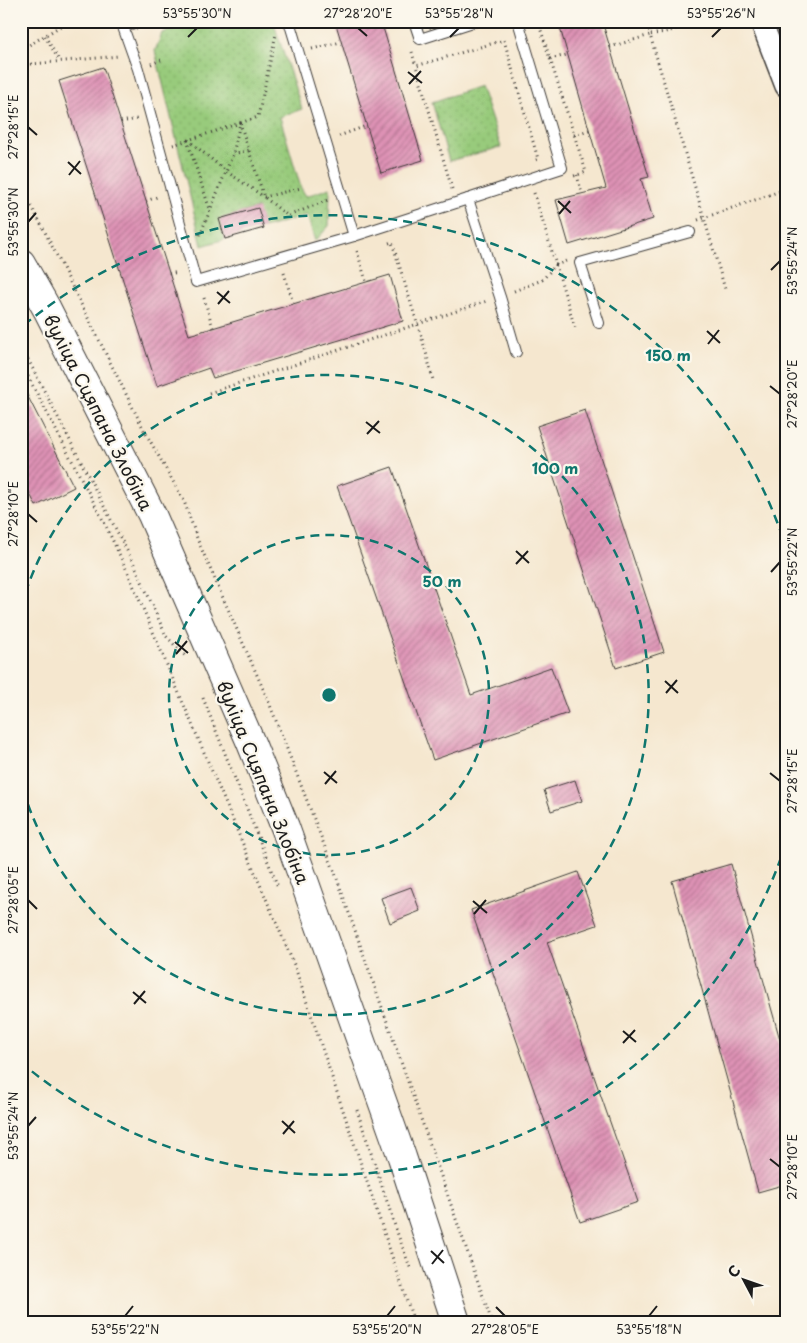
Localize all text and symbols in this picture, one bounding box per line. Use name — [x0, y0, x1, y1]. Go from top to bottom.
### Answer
text: 53°55'30"N — [162, 4, 232, 22]
text: 27°28'20"E — [324, 4, 392, 22]
text: 53°55'28"N — [425, 4, 493, 22]
text: 53°55'26"N — [686, 4, 756, 22]
text: 27°28'15"E — [4, 95, 22, 159]
text: 53°55'30"N — [4, 187, 22, 257]
text: 53°55'24"N — [783, 227, 801, 295]
street label: вуліца Сцяпана Злобіна — [38, 309, 161, 516]
text: 150 m — [645, 343, 691, 366]
text: 27°28'20"E — [783, 360, 801, 428]
text: 100 m — [532, 456, 578, 479]
text: 27°28'10"E — [4, 481, 22, 547]
text: 53°55'22"N — [783, 528, 801, 596]
text: 50 m — [423, 569, 461, 592]
street label: вуліца Сцяпана Злобіна — [211, 676, 318, 889]
centre of rings — [320, 686, 338, 704]
text: 27°28'15"E — [783, 749, 801, 813]
text: 27°28'05"E — [4, 866, 22, 934]
text: 53°55'24"N — [4, 1092, 22, 1160]
text: 27°28'10"E — [783, 1134, 801, 1200]
north arrow — [720, 1256, 770, 1306]
text: С — [722, 1260, 745, 1282]
text: 53°55'22"N — [91, 1320, 159, 1338]
text: 53°55'20"N — [352, 1320, 422, 1338]
text: 27°28'05"E — [471, 1320, 539, 1338]
text: 53°55'18"N — [616, 1320, 682, 1338]

